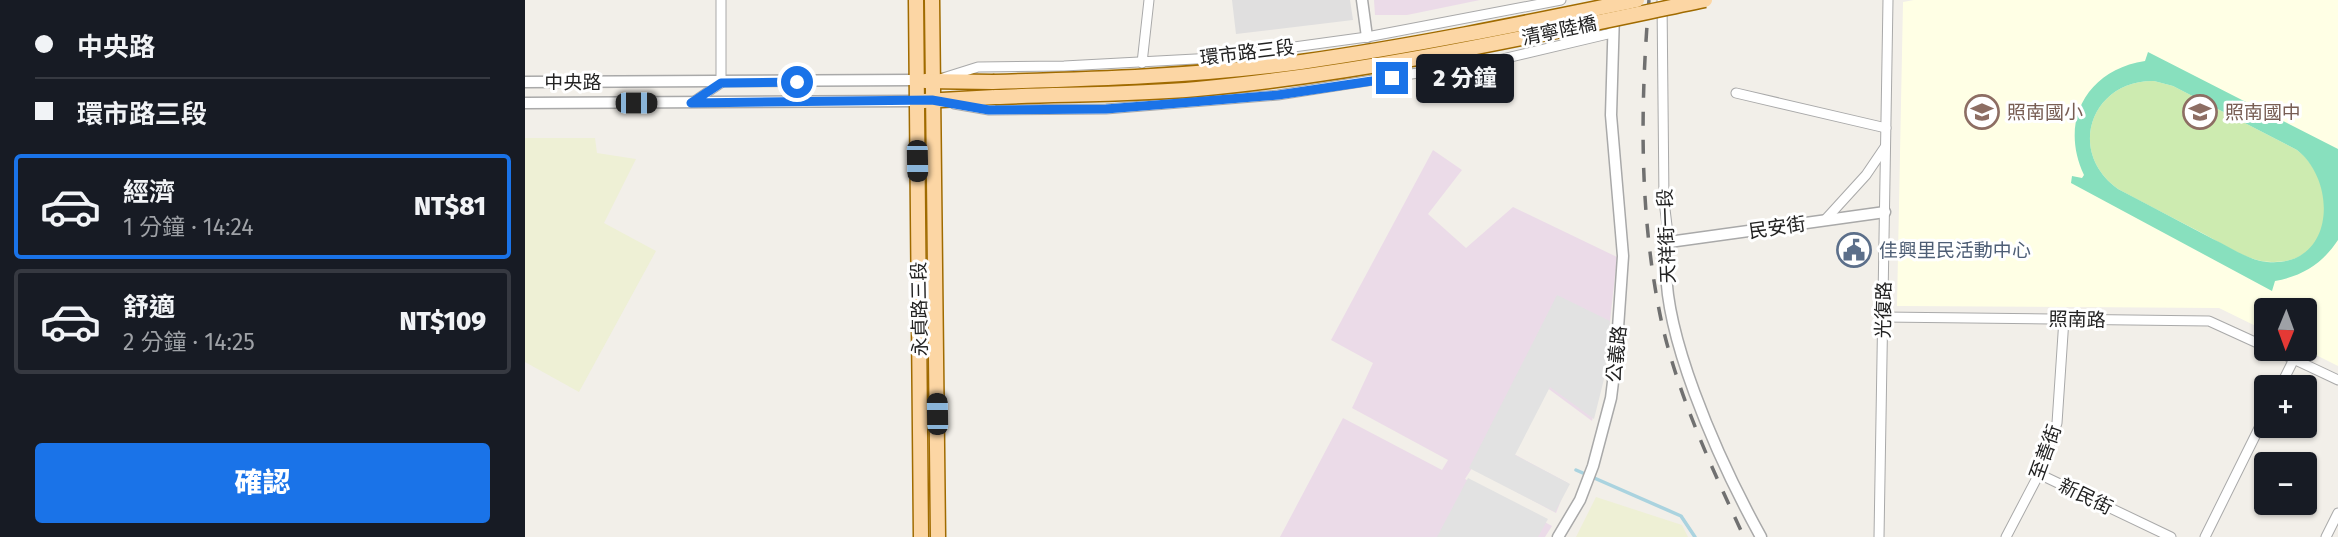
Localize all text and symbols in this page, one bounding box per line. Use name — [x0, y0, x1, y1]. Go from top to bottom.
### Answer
street label: 清寧陸橋 — [1520, 11, 1599, 50]
text: 中央路 — [77, 32, 155, 63]
street label: 環市路三段 — [1199, 35, 1296, 70]
callout: 2 分鐘 — [1417, 54, 1515, 102]
route end — [1376, 62, 1408, 94]
text: 2 分鐘 — [1433, 64, 1497, 92]
route start — [781, 66, 813, 98]
street label: 中央路 — [544, 71, 602, 94]
car — [616, 93, 658, 114]
school or university icon: 照南國小 — [1963, 93, 2001, 131]
school or university icon: 照南國中 — [2181, 93, 2219, 131]
text: 環市路三段 — [77, 99, 207, 130]
place label: 照南國小 — [2007, 101, 2083, 124]
place label: 照南國中 — [2225, 101, 2301, 124]
car — [907, 140, 928, 182]
icon: car — [39, 175, 102, 238]
text: 經濟 — [123, 177, 175, 208]
street label: 天祥街一段 — [1653, 188, 1680, 284]
text: NT$81 — [414, 191, 486, 222]
street label: 民安街 — [1747, 212, 1807, 243]
text: 1 分鐘 · 14:24 — [123, 213, 253, 241]
public building icon: 佳興里民活動中心 — [1835, 231, 1873, 269]
place label: 佳興里民活動中心 — [1879, 239, 2031, 262]
street label: 永貞路三段 — [907, 261, 932, 357]
street label: 光復路 — [1872, 281, 1895, 339]
icon: car — [39, 290, 102, 353]
text: 舒適 — [123, 292, 175, 323]
north arrow — [2254, 298, 2317, 360]
map controls — [2254, 298, 2317, 515]
text: NT$109 — [399, 306, 486, 337]
street label: 照南路 — [2048, 308, 2106, 331]
street label: 公義路 — [1602, 324, 1631, 384]
text: 2 分鐘 · 14:25 — [123, 328, 255, 356]
button: + — [2254, 375, 2317, 438]
car — [927, 393, 948, 435]
street label: 至善街 — [2025, 421, 2066, 483]
button: 確認 — [35, 443, 490, 523]
button: − — [2254, 452, 2317, 515]
street label: 新民街 — [2055, 474, 2116, 519]

